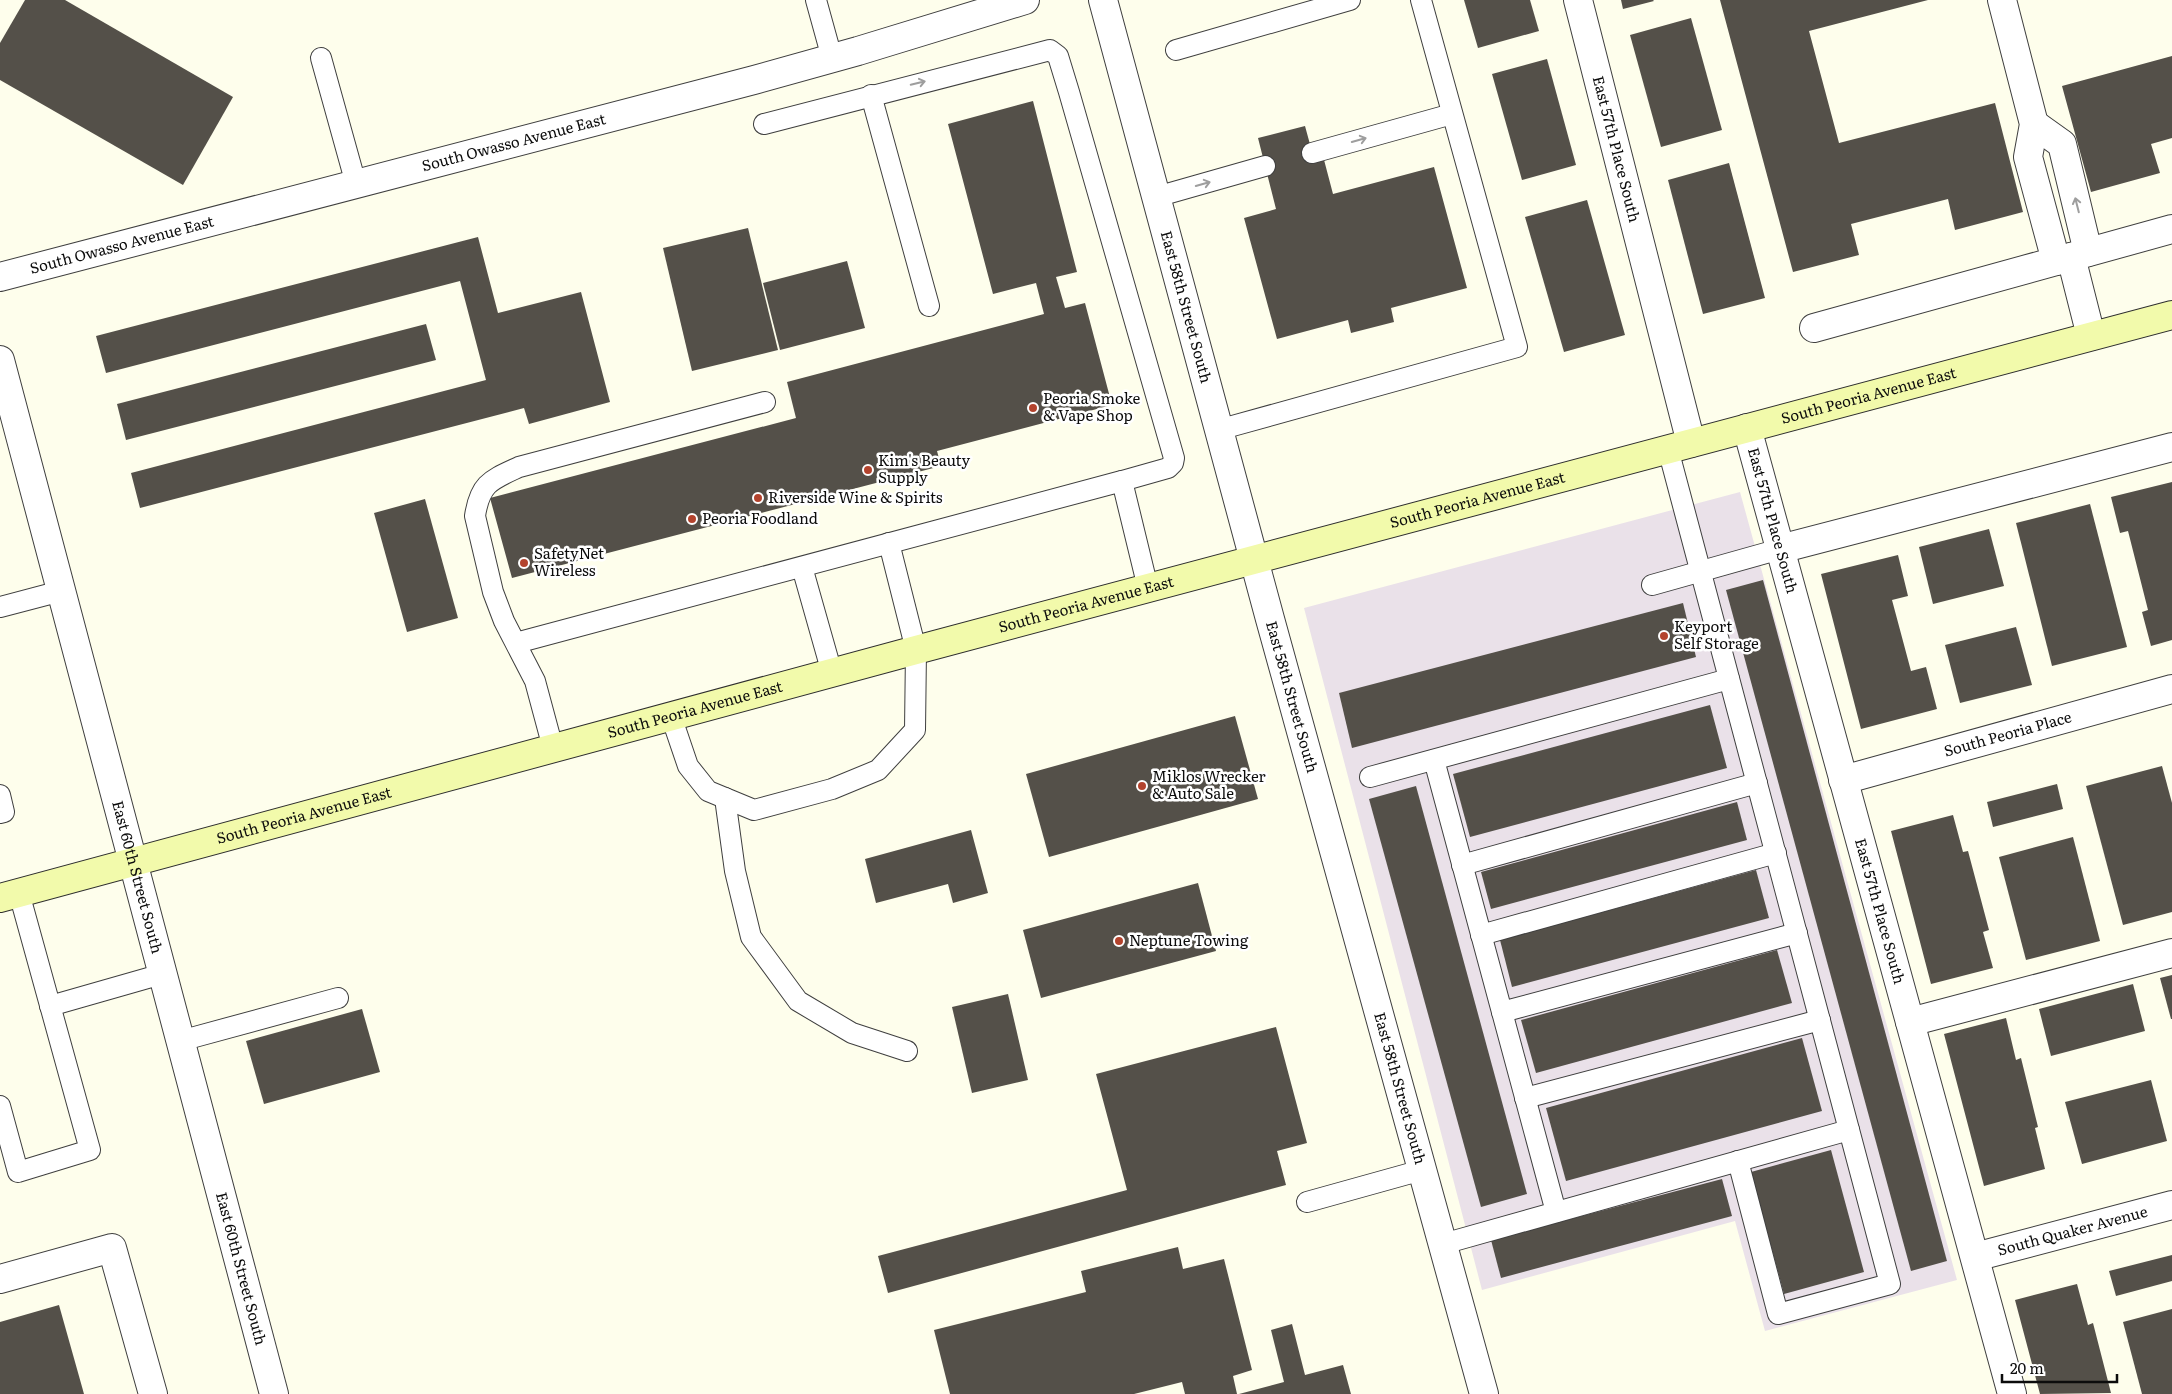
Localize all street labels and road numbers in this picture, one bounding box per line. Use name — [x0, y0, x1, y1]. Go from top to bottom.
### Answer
street label: East 57th Place South — [1588, 73, 1647, 225]
street label: South Owasso Avenue East — [419, 106, 608, 176]
street label: South Owasso Avenue East — [27, 209, 216, 279]
street label: East 58th Street South — [1156, 228, 1219, 385]
street label: South Peoria Avenue East — [1778, 360, 1958, 429]
street label: East 57th Place South — [1743, 445, 1805, 596]
street label: South Peoria Avenue East — [1387, 464, 1567, 533]
street label: South Peoria Avenue East — [996, 569, 1176, 638]
street label: East 58th Street South — [1261, 618, 1325, 775]
street label: South Peoria Avenue East — [605, 674, 785, 743]
street label: South Peoria Place — [1941, 704, 2074, 762]
street label: South Peoria Avenue East — [214, 780, 394, 849]
street label: East 60th Street South — [107, 798, 170, 956]
street label: East 57th Place South — [1850, 835, 1912, 986]
street label: East 58th Street South — [1369, 1009, 1433, 1167]
street label: East 60th Street South — [211, 1189, 274, 1347]
street label: South Quaker Avenue — [1995, 1199, 2150, 1261]

